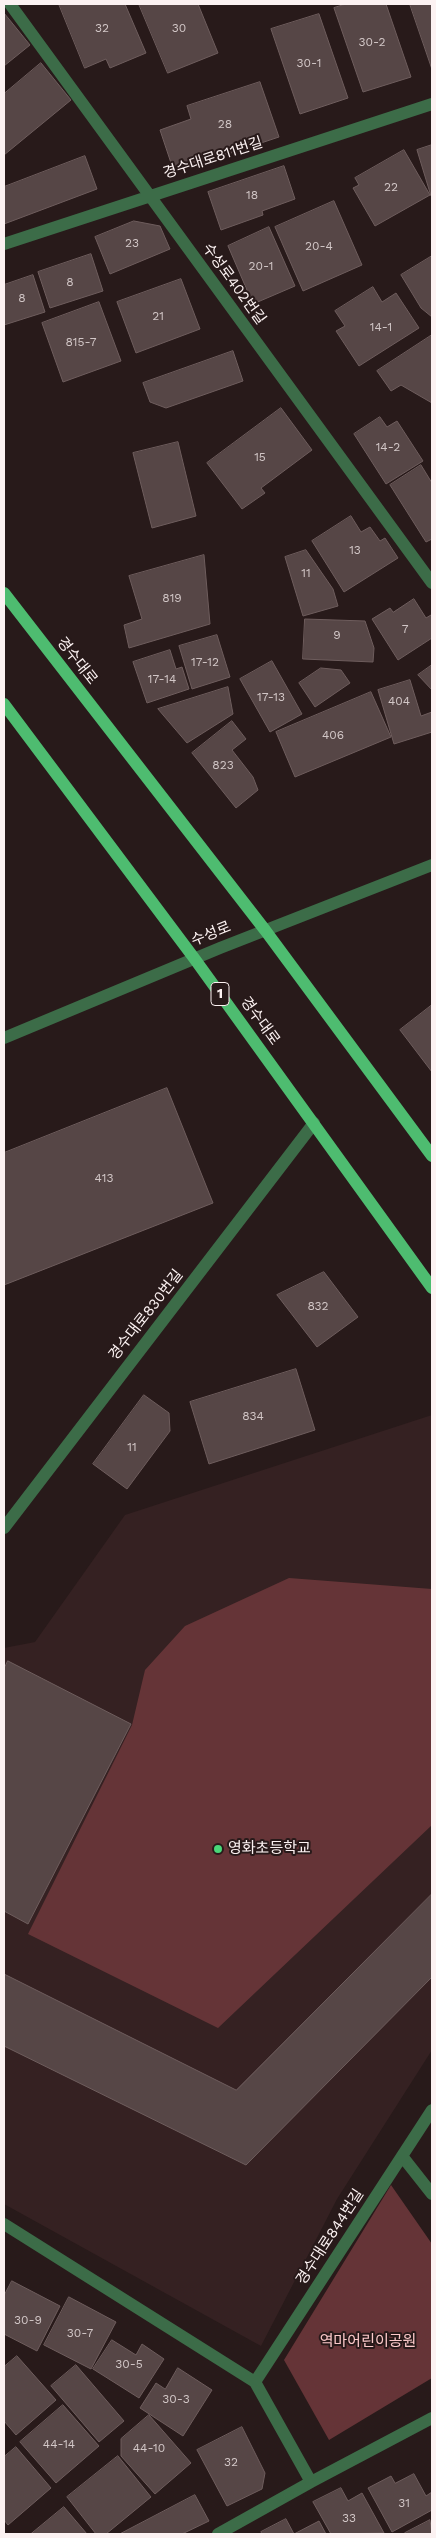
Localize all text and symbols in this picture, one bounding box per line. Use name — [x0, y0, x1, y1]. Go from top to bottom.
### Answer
house number: 32 — [95, 21, 109, 35]
house number: 30 — [172, 21, 186, 35]
house number: 30-2 — [358, 35, 386, 49]
house number: 30-1 — [297, 56, 321, 70]
house number: 28 — [218, 117, 232, 131]
street label: 경수대로811번길 — [161, 133, 265, 183]
house number: 22 — [384, 180, 398, 194]
house number: 18 — [246, 188, 258, 202]
house number: 23 — [125, 236, 139, 250]
house number: 20-4 — [305, 239, 333, 253]
street label: 수성로402번길 — [198, 240, 270, 328]
house number: 20-1 — [249, 259, 273, 273]
house number: 8 — [66, 275, 74, 289]
house number: 8 — [18, 291, 26, 305]
house number: 21 — [152, 309, 164, 323]
house number: 14-1 — [370, 320, 392, 334]
house number: 815-7 — [65, 335, 97, 349]
house number: 14-2 — [376, 440, 400, 454]
house number: 15 — [254, 450, 266, 464]
house number: 13 — [349, 543, 361, 557]
house number: 11 — [301, 566, 311, 580]
house number: 819 — [162, 591, 182, 605]
house number: 7 — [402, 622, 408, 636]
house number: 9 — [333, 628, 341, 642]
street label: 경수대로 — [53, 634, 101, 688]
house number: 17-12 — [191, 655, 219, 669]
house number: 17-14 — [148, 672, 176, 686]
house number: 17-13 — [257, 690, 285, 704]
house number: 404 — [388, 694, 410, 708]
house number: 406 — [322, 728, 344, 742]
house number: 823 — [212, 758, 234, 772]
street label: 수성로 — [188, 918, 234, 950]
road number: 1 — [211, 982, 229, 1006]
street label: 경수대로 — [236, 993, 284, 1049]
house number: 413 — [95, 1171, 113, 1185]
street label: 경수대로830번길 — [105, 1266, 187, 1364]
house number: 832 — [307, 1299, 329, 1313]
house number: 834 — [242, 1409, 264, 1423]
house number: 11 — [127, 1440, 137, 1454]
place label: 영화초등학교 — [228, 1840, 311, 1858]
marker: 영화초등학교 — [212, 1843, 224, 1855]
street label: 경수대로844번길 — [292, 2186, 368, 2288]
house number: 30-9 — [14, 2313, 42, 2327]
house number: 30-7 — [67, 2326, 93, 2340]
park label: 역마어린이공원 — [320, 2333, 416, 2351]
house number: 30-5 — [115, 2357, 143, 2371]
house number: 30-3 — [162, 2392, 190, 2406]
house number: 44-14 — [43, 2437, 75, 2451]
house number: 44-10 — [133, 2441, 165, 2455]
house number: 32 — [224, 2455, 238, 2469]
house number: 31 — [398, 2496, 410, 2510]
house number: 33 — [342, 2511, 356, 2525]

